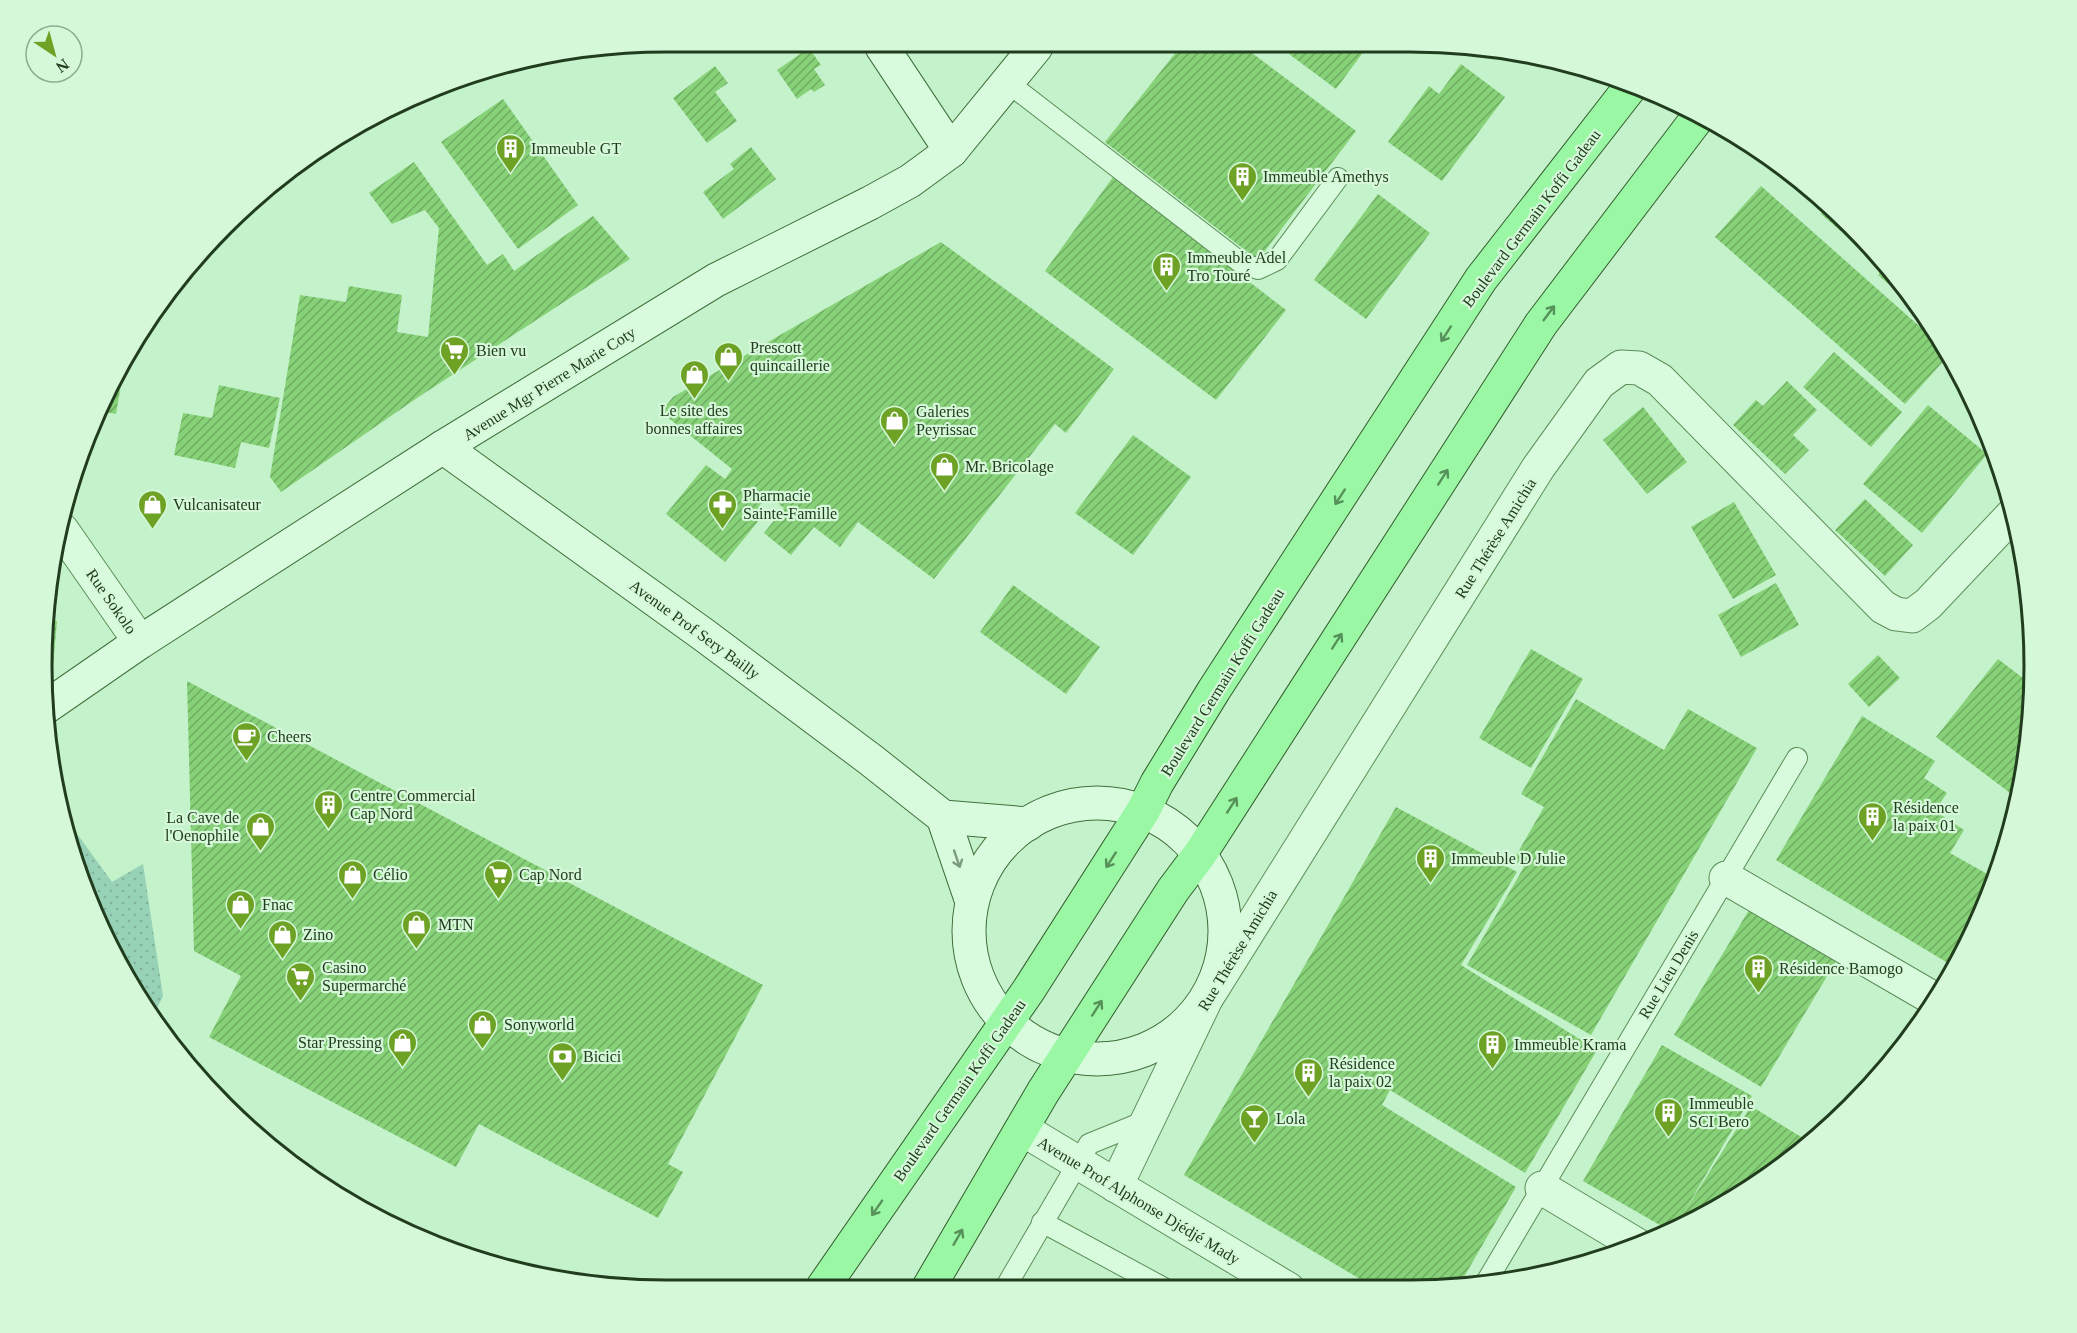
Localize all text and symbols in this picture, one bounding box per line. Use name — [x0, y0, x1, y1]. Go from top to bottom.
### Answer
north arrow — [24, 24, 84, 84]
text: N — [52, 55, 72, 76]
street label: Boulevard Germain Koffi Gadeau — [1459, 126, 1604, 310]
building icon: Immeuble GT — [494, 132, 526, 174]
place label: Immeuble GT — [531, 140, 621, 157]
building icon: Immeuble Amethys — [1226, 160, 1258, 202]
place label: Immeuble Amethys — [1263, 168, 1389, 186]
place label: Immeuble Adel Tro Touré — [1187, 249, 1287, 284]
building icon: Immeuble Adel Tro Touré — [1150, 250, 1182, 292]
one-way arrow — [1543, 306, 1555, 322]
street label: Avenue Mgr Pierre Marie Coty — [460, 323, 639, 444]
one-way arrow — [1440, 325, 1453, 342]
supermarket icon: Bien vu — [439, 334, 471, 376]
place label: Prescott quincaillerie — [750, 339, 830, 375]
shop icon: Prescott quincaillerie — [713, 340, 745, 382]
place label: Bien vu — [476, 342, 526, 359]
shop icon: Le site des bonnes affaires — [678, 358, 710, 400]
place label: Le site des bonnes affaires — [646, 402, 743, 437]
place label: Galeries Peyrissac — [916, 403, 976, 439]
shop icon: Galeries Peyrissac — [879, 404, 911, 446]
shop icon: Mr. Bricolage — [928, 450, 960, 492]
place label: Mr. Bricolage — [965, 458, 1054, 476]
one-way arrow — [1437, 469, 1449, 486]
street label: Rue Thérèse Amichia — [1452, 475, 1539, 601]
place label: Pharmacie Sainte-Famille — [743, 487, 837, 522]
shop icon: Vulcanisateur — [136, 488, 168, 530]
pharmacy icon: Pharmacie Sainte-Famille — [706, 488, 738, 530]
one-way arrow — [1334, 488, 1346, 505]
place label: Vulcanisateur — [173, 496, 262, 513]
street label: Rue Sokolo — [83, 566, 140, 637]
street label: Avenue Prof Sery Bailly — [626, 577, 763, 683]
street label: Boulevard Germain Koffi Gadeau — [1157, 585, 1287, 779]
one-way arrow — [1331, 633, 1343, 650]
cafe icon: Cheers — [230, 720, 262, 762]
place label: Cheers — [267, 728, 311, 745]
place label: Centre Commercial Cap Nord — [350, 787, 476, 823]
building icon: Centre Commercial Cap Nord — [313, 788, 345, 830]
one-way arrow — [1226, 797, 1238, 814]
place label: Résidence la paix 01 — [1893, 799, 1959, 835]
building icon: Résidence la paix 01 — [1856, 800, 1888, 842]
place label: La Cave de l'Oenophile — [165, 809, 239, 845]
shop icon: La Cave de l'Oenophile — [244, 810, 276, 852]
building icon: Immeuble D Julie — [1414, 842, 1446, 884]
one-way arrow — [953, 849, 964, 868]
place label: Immeuble D Julie — [1451, 850, 1566, 867]
one-way arrow — [1105, 851, 1117, 868]
shop icon: Célio — [336, 858, 368, 900]
supermarket icon: Cap Nord — [482, 858, 514, 900]
place label: Célio — [373, 866, 408, 883]
place label: Cap Nord — [519, 866, 582, 884]
street label: Rue Thérèse Amichia — [1195, 887, 1280, 1014]
shop icon: Fnac — [225, 888, 257, 930]
place label: Fnac — [262, 896, 293, 913]
shop icon: MTN — [401, 908, 433, 950]
place label: MTN — [438, 916, 474, 933]
shop icon: Zino — [266, 918, 298, 960]
place label: Zino — [303, 926, 333, 943]
street label: Rue Lieu Denis — [1635, 927, 1702, 1022]
building icon: Résidence Bamogo — [1742, 952, 1774, 994]
place label: Casino Supermarché — [322, 959, 406, 995]
supermarket icon: Casino Supermarché — [285, 960, 317, 1002]
place label: Résidence Bamogo — [1779, 960, 1903, 978]
street label: Boulevard Germain Koffi Gadeau — [890, 996, 1029, 1184]
one-way arrow — [1092, 1000, 1104, 1017]
shop icon: Sonyworld — [467, 1008, 499, 1050]
place label: Sonyworld — [504, 1016, 574, 1034]
shop icon: Star Pressing — [387, 1026, 419, 1068]
building icon: Immeuble Krama — [1477, 1028, 1509, 1070]
place label: Star Pressing — [298, 1034, 382, 1052]
place label: Immeuble Krama — [1514, 1036, 1626, 1053]
bank icon: Bicici — [546, 1040, 578, 1082]
place label: Bicici — [583, 1048, 622, 1065]
place label: Résidence la paix 02 — [1329, 1055, 1395, 1091]
building icon: Résidence la paix 02 — [1292, 1056, 1324, 1098]
place label: Immeuble SCI Bero — [1689, 1095, 1754, 1130]
building icon: Immeuble SCI Bero — [1652, 1096, 1684, 1138]
bar icon: Lola — [1239, 1102, 1271, 1144]
place label: Lola — [1276, 1110, 1305, 1127]
street label: Avenue Prof Alphonse Djédjé Mady — [1034, 1133, 1243, 1268]
one-way arrow — [871, 1199, 883, 1216]
one-way arrow — [953, 1229, 965, 1246]

